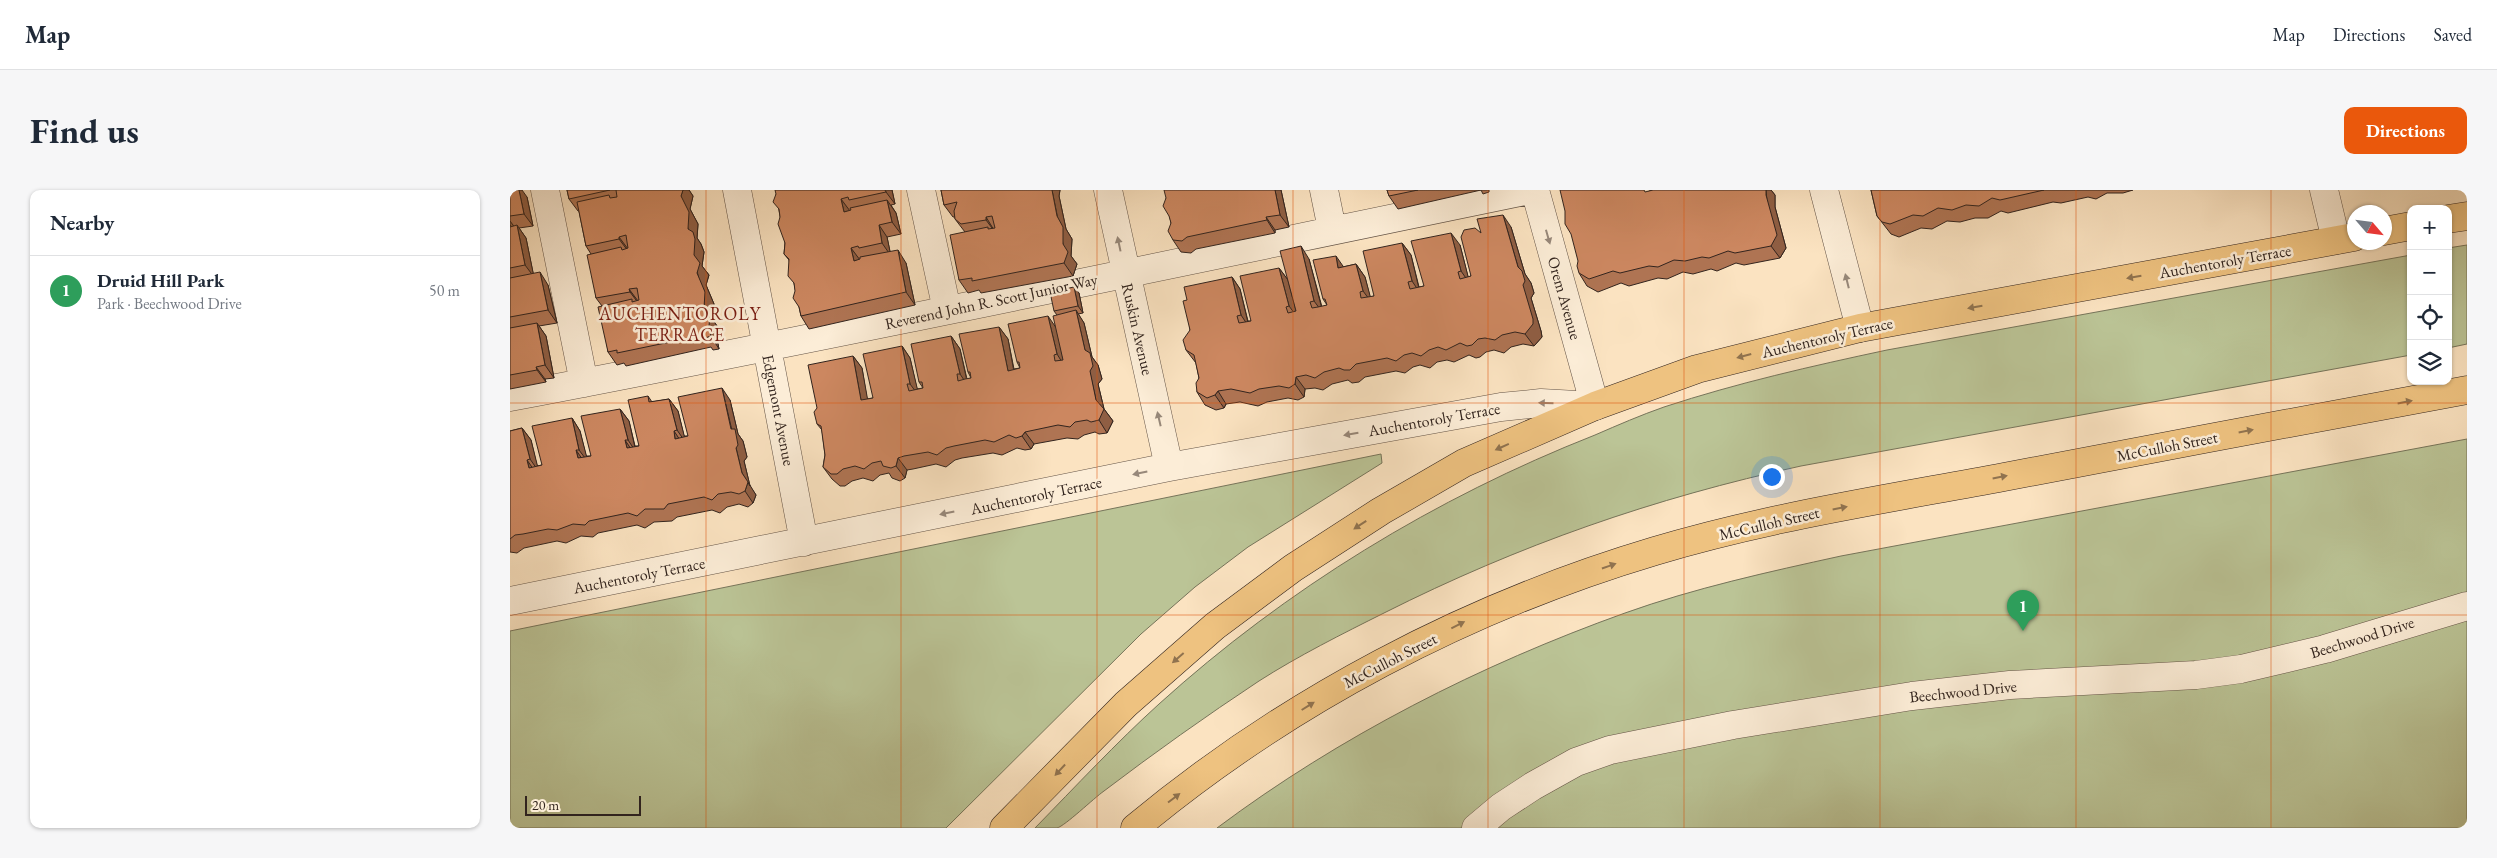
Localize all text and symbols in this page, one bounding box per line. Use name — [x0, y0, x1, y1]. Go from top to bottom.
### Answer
text: Map — [25, 19, 70, 50]
text: Map — [2273, 23, 2305, 46]
text: Directions — [2333, 23, 2405, 46]
text: Saved — [2433, 23, 2472, 46]
button: Directions — [2344, 107, 2467, 154]
text: Find us — [30, 108, 139, 153]
north arrow — [2347, 205, 2392, 250]
map controls — [2407, 205, 2452, 385]
button: + — [2407, 205, 2452, 250]
text: Nearby — [50, 209, 114, 236]
one-way arrow — [1544, 229, 1552, 245]
one-way arrow — [1115, 236, 1123, 251]
street label: Auchentoroly Terrace — [2156, 240, 2293, 284]
button: − — [2407, 250, 2452, 295]
street label: Orem Avenue — [1543, 254, 1586, 342]
text: Druid Hill Park — [97, 268, 224, 293]
street label: Reverend John R. Scott Junior Way — [883, 268, 1100, 334]
one-way arrow — [1843, 274, 1851, 289]
one-way arrow — [2126, 274, 2142, 282]
text: 1 — [62, 280, 70, 301]
text: 50 m — [429, 280, 460, 301]
street label: Ruskin Avenue — [1117, 281, 1158, 377]
text: Park · Beechwood Drive — [97, 293, 242, 314]
button: locate — [2407, 295, 2452, 340]
district label: AUCHENTOROLY TERRACE — [598, 302, 762, 346]
one-way arrow — [1967, 303, 1982, 311]
street label: Auchentoroly Terrace — [1759, 312, 1895, 363]
button: layers — [2407, 340, 2452, 385]
street label: Edgemont Avenue — [757, 353, 800, 468]
one-way arrow — [1737, 353, 1752, 361]
one-way arrow — [2398, 397, 2414, 405]
street label: Auchentoroly Terrace — [1365, 398, 1502, 442]
one-way arrow — [1538, 399, 1554, 407]
one-way arrow — [1154, 411, 1162, 427]
street label: McCulloh Street — [2115, 426, 2219, 467]
one-way arrow — [2238, 427, 2254, 435]
one-way arrow — [1343, 430, 1359, 438]
one-way arrow — [1495, 443, 1509, 451]
your location — [1759, 464, 1785, 490]
one-way arrow — [1132, 469, 1148, 477]
street label: Auchentoroly Terrace — [968, 471, 1104, 520]
one-way arrow — [1992, 473, 2008, 481]
street label: McCulloh Street — [1717, 502, 1821, 545]
one-way arrow — [1833, 503, 1849, 511]
one-way arrow — [939, 509, 954, 517]
one-way arrow — [1353, 520, 1366, 530]
street label: Auchentoroly Terrace — [570, 552, 707, 599]
one-way arrow — [1602, 562, 1617, 570]
pin: 1 — [2007, 590, 2039, 631]
street label: Beechwood Drive — [2308, 612, 2417, 663]
one-way arrow — [1451, 621, 1465, 629]
street label: McCulloh Street — [1340, 628, 1441, 693]
one-way arrow — [1171, 653, 1184, 664]
street label: Beechwood Drive — [1908, 675, 2018, 708]
one-way arrow — [1301, 702, 1314, 711]
one-way arrow — [1054, 764, 1066, 776]
scale bar — [525, 793, 641, 816]
one-way arrow — [1167, 793, 1181, 803]
text: 20 m — [532, 796, 559, 814]

